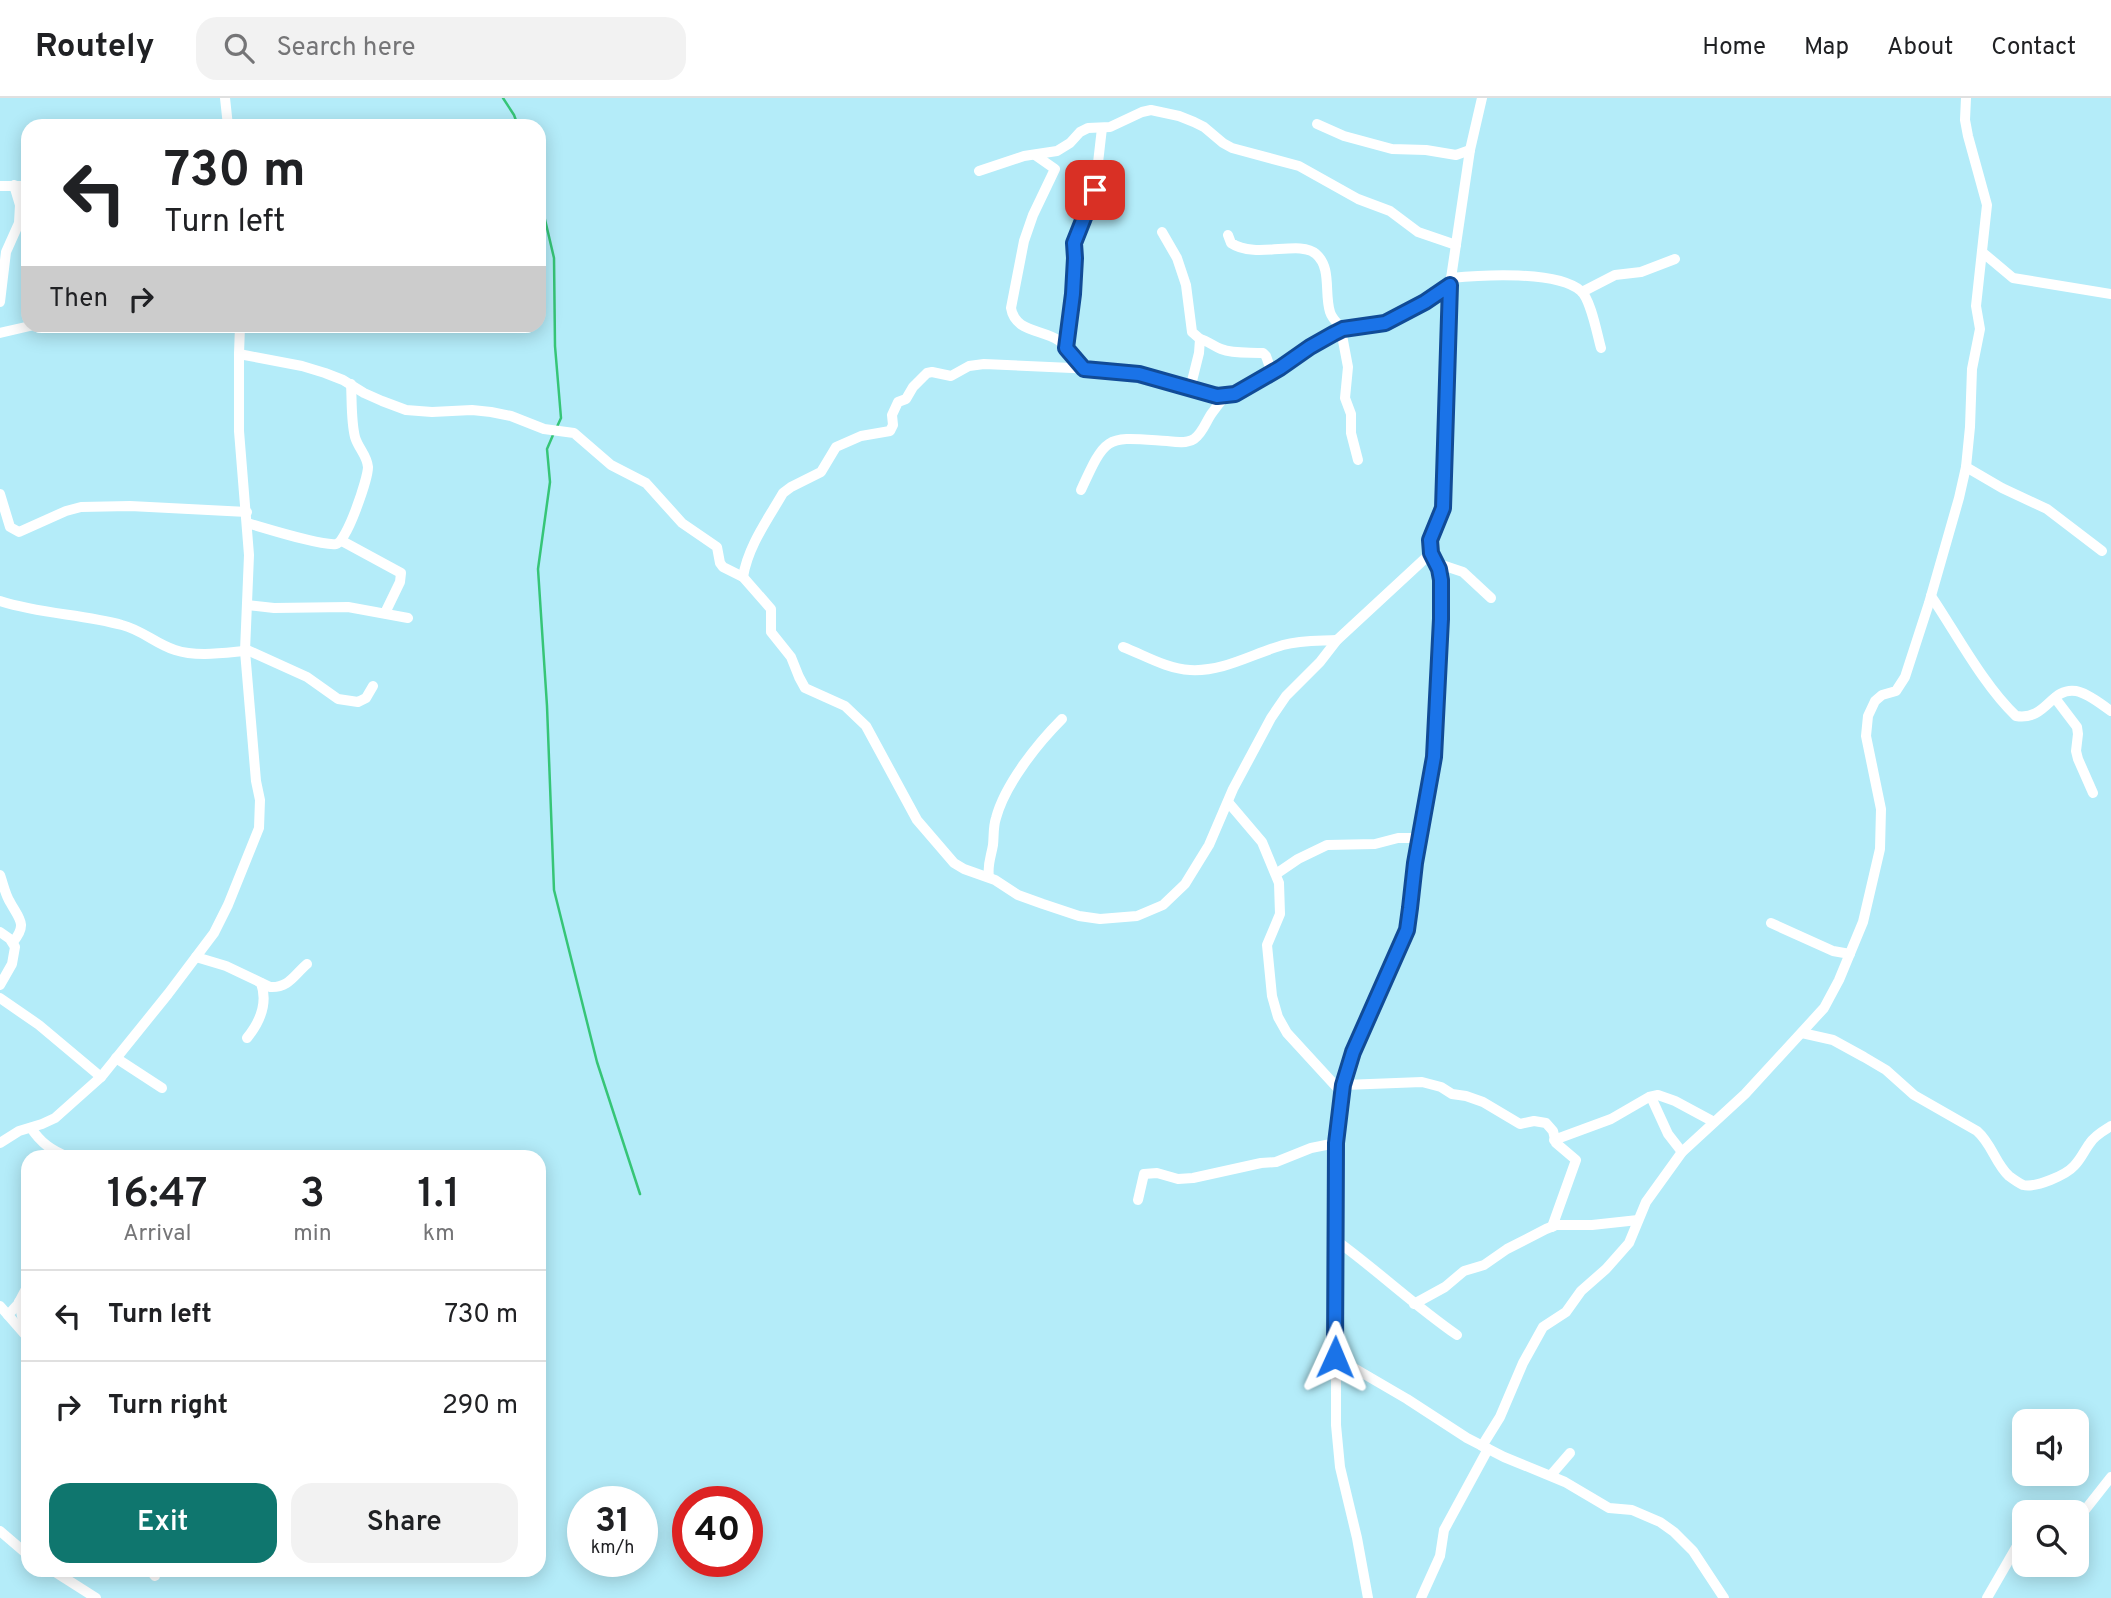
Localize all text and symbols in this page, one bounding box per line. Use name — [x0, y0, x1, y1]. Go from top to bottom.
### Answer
search box — [196, 17, 686, 80]
text: Routely — [35, 27, 154, 69]
icon: search — [220, 29, 258, 67]
text: Search here — [276, 32, 415, 65]
text: Home — [1702, 33, 1766, 63]
text: Map — [1804, 33, 1849, 63]
text: About — [1887, 33, 1953, 63]
text: Contact — [1991, 33, 2076, 63]
text: 730 m — [164, 142, 306, 204]
icon: left — [49, 147, 140, 238]
pin — [1065, 160, 1125, 220]
icon: arrive — [1076, 171, 1114, 209]
text: Turn left — [164, 203, 285, 243]
icon: right — [122, 280, 160, 318]
text: Then — [49, 283, 108, 316]
text: 16:47 — [107, 1169, 208, 1222]
text: 3 — [300, 1169, 325, 1222]
text: 1.1 — [417, 1169, 460, 1222]
text: Arrival — [123, 1220, 191, 1249]
text: min — [293, 1220, 332, 1249]
text: km — [423, 1220, 455, 1249]
icon: left — [49, 1297, 87, 1335]
text: Turn left — [108, 1299, 212, 1332]
text: 730 m — [445, 1299, 518, 1332]
position arrow — [1298, 1320, 1372, 1394]
icon: right — [49, 1388, 87, 1426]
text: Turn right — [108, 1390, 228, 1423]
text: 290 m — [442, 1390, 518, 1423]
map controls — [2012, 1409, 2089, 1577]
button: sound — [2012, 1409, 2089, 1486]
button: Exit — [49, 1483, 277, 1563]
button: Share — [291, 1483, 518, 1563]
speed limit sign: 40 — [672, 1486, 763, 1577]
text: 31 — [595, 1500, 630, 1544]
button: search — [2012, 1500, 2089, 1577]
text: km/h — [591, 1537, 634, 1560]

